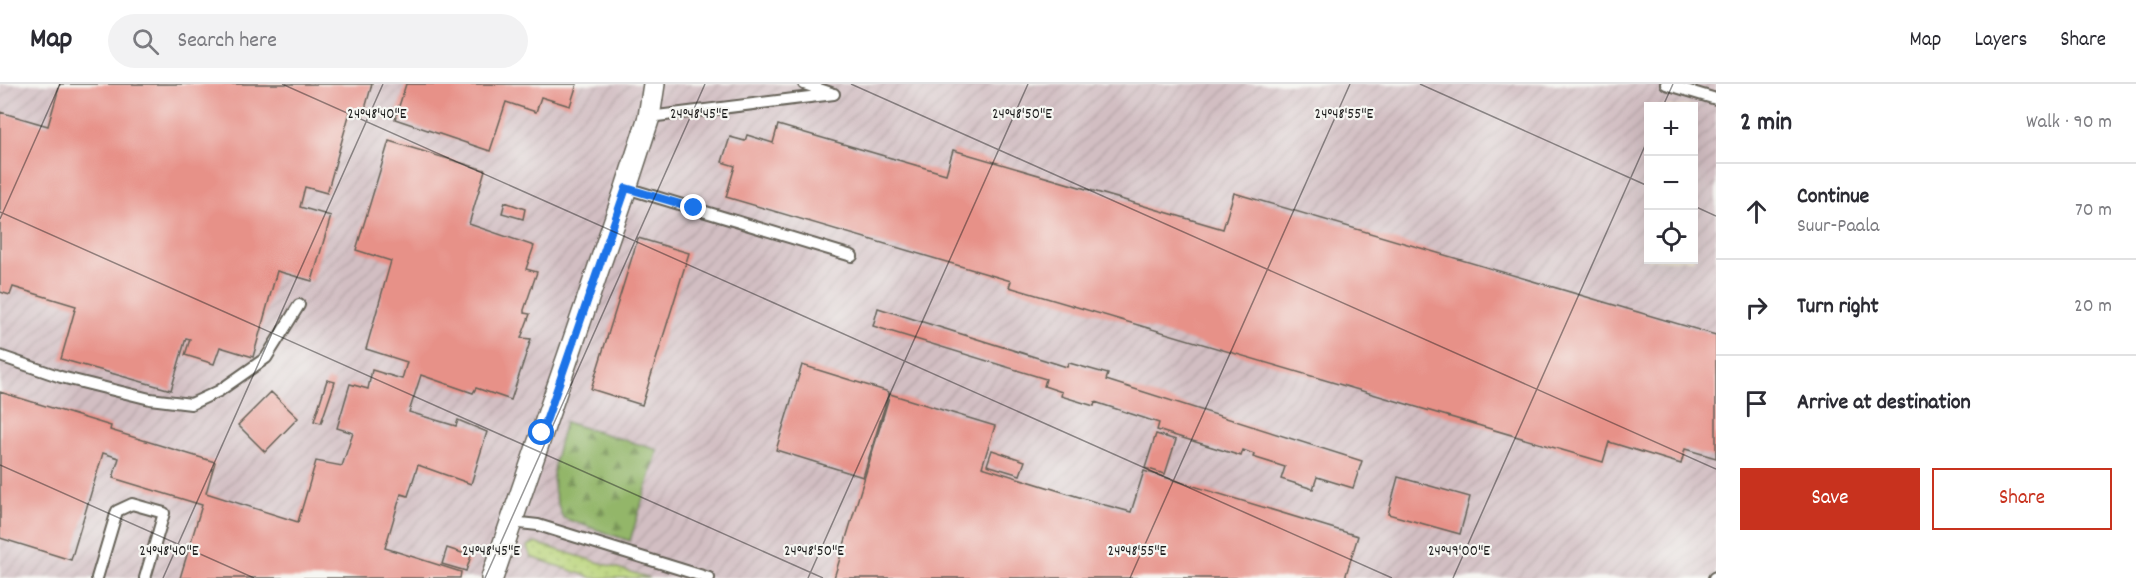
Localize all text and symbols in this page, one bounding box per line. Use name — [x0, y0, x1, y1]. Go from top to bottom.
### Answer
search box — [108, 14, 528, 68]
text: Map — [30, 21, 72, 61]
icon: search — [129, 25, 162, 58]
text: Search here — [177, 26, 277, 57]
text: Map — [1910, 26, 1941, 56]
text: Layers — [1974, 26, 2027, 56]
text: Share — [2060, 26, 2106, 56]
map controls — [1644, 102, 1698, 264]
button: + — [1644, 102, 1698, 156]
text: 24°48'40"E — [347, 104, 407, 126]
text: 24°48'45"E — [670, 104, 728, 126]
text: 24°48'50"E — [992, 104, 1052, 126]
text: 24°48'55"E — [1315, 104, 1374, 126]
text: 2 min — [1740, 105, 1792, 142]
text: Walk · 90 m — [2026, 109, 2112, 137]
button: − — [1644, 156, 1698, 210]
text: Continue — [1797, 182, 1869, 213]
route end — [680, 194, 706, 220]
icon: ahead — [1740, 195, 1773, 228]
text: 70 m — [2075, 197, 2112, 225]
button: locate — [1644, 210, 1698, 264]
text: Suur-Paala — [1797, 213, 1879, 241]
icon: right — [1740, 291, 1773, 324]
text: Turn right — [1797, 292, 1879, 323]
text: 20 m — [2074, 293, 2112, 321]
icon: arrive — [1740, 387, 1773, 420]
text: Arrive at destination — [1797, 388, 1971, 419]
route start — [528, 419, 554, 445]
button: Save — [1740, 468, 1920, 530]
button: Share — [1932, 468, 2112, 530]
text: 24°48'40"E — [139, 541, 199, 563]
text: 24°48'45"E — [462, 541, 520, 563]
text: 24°48'50"E — [784, 541, 844, 563]
text: 24°48'55"E — [1108, 541, 1167, 563]
text: 24°49'00"E — [1428, 541, 1490, 563]

